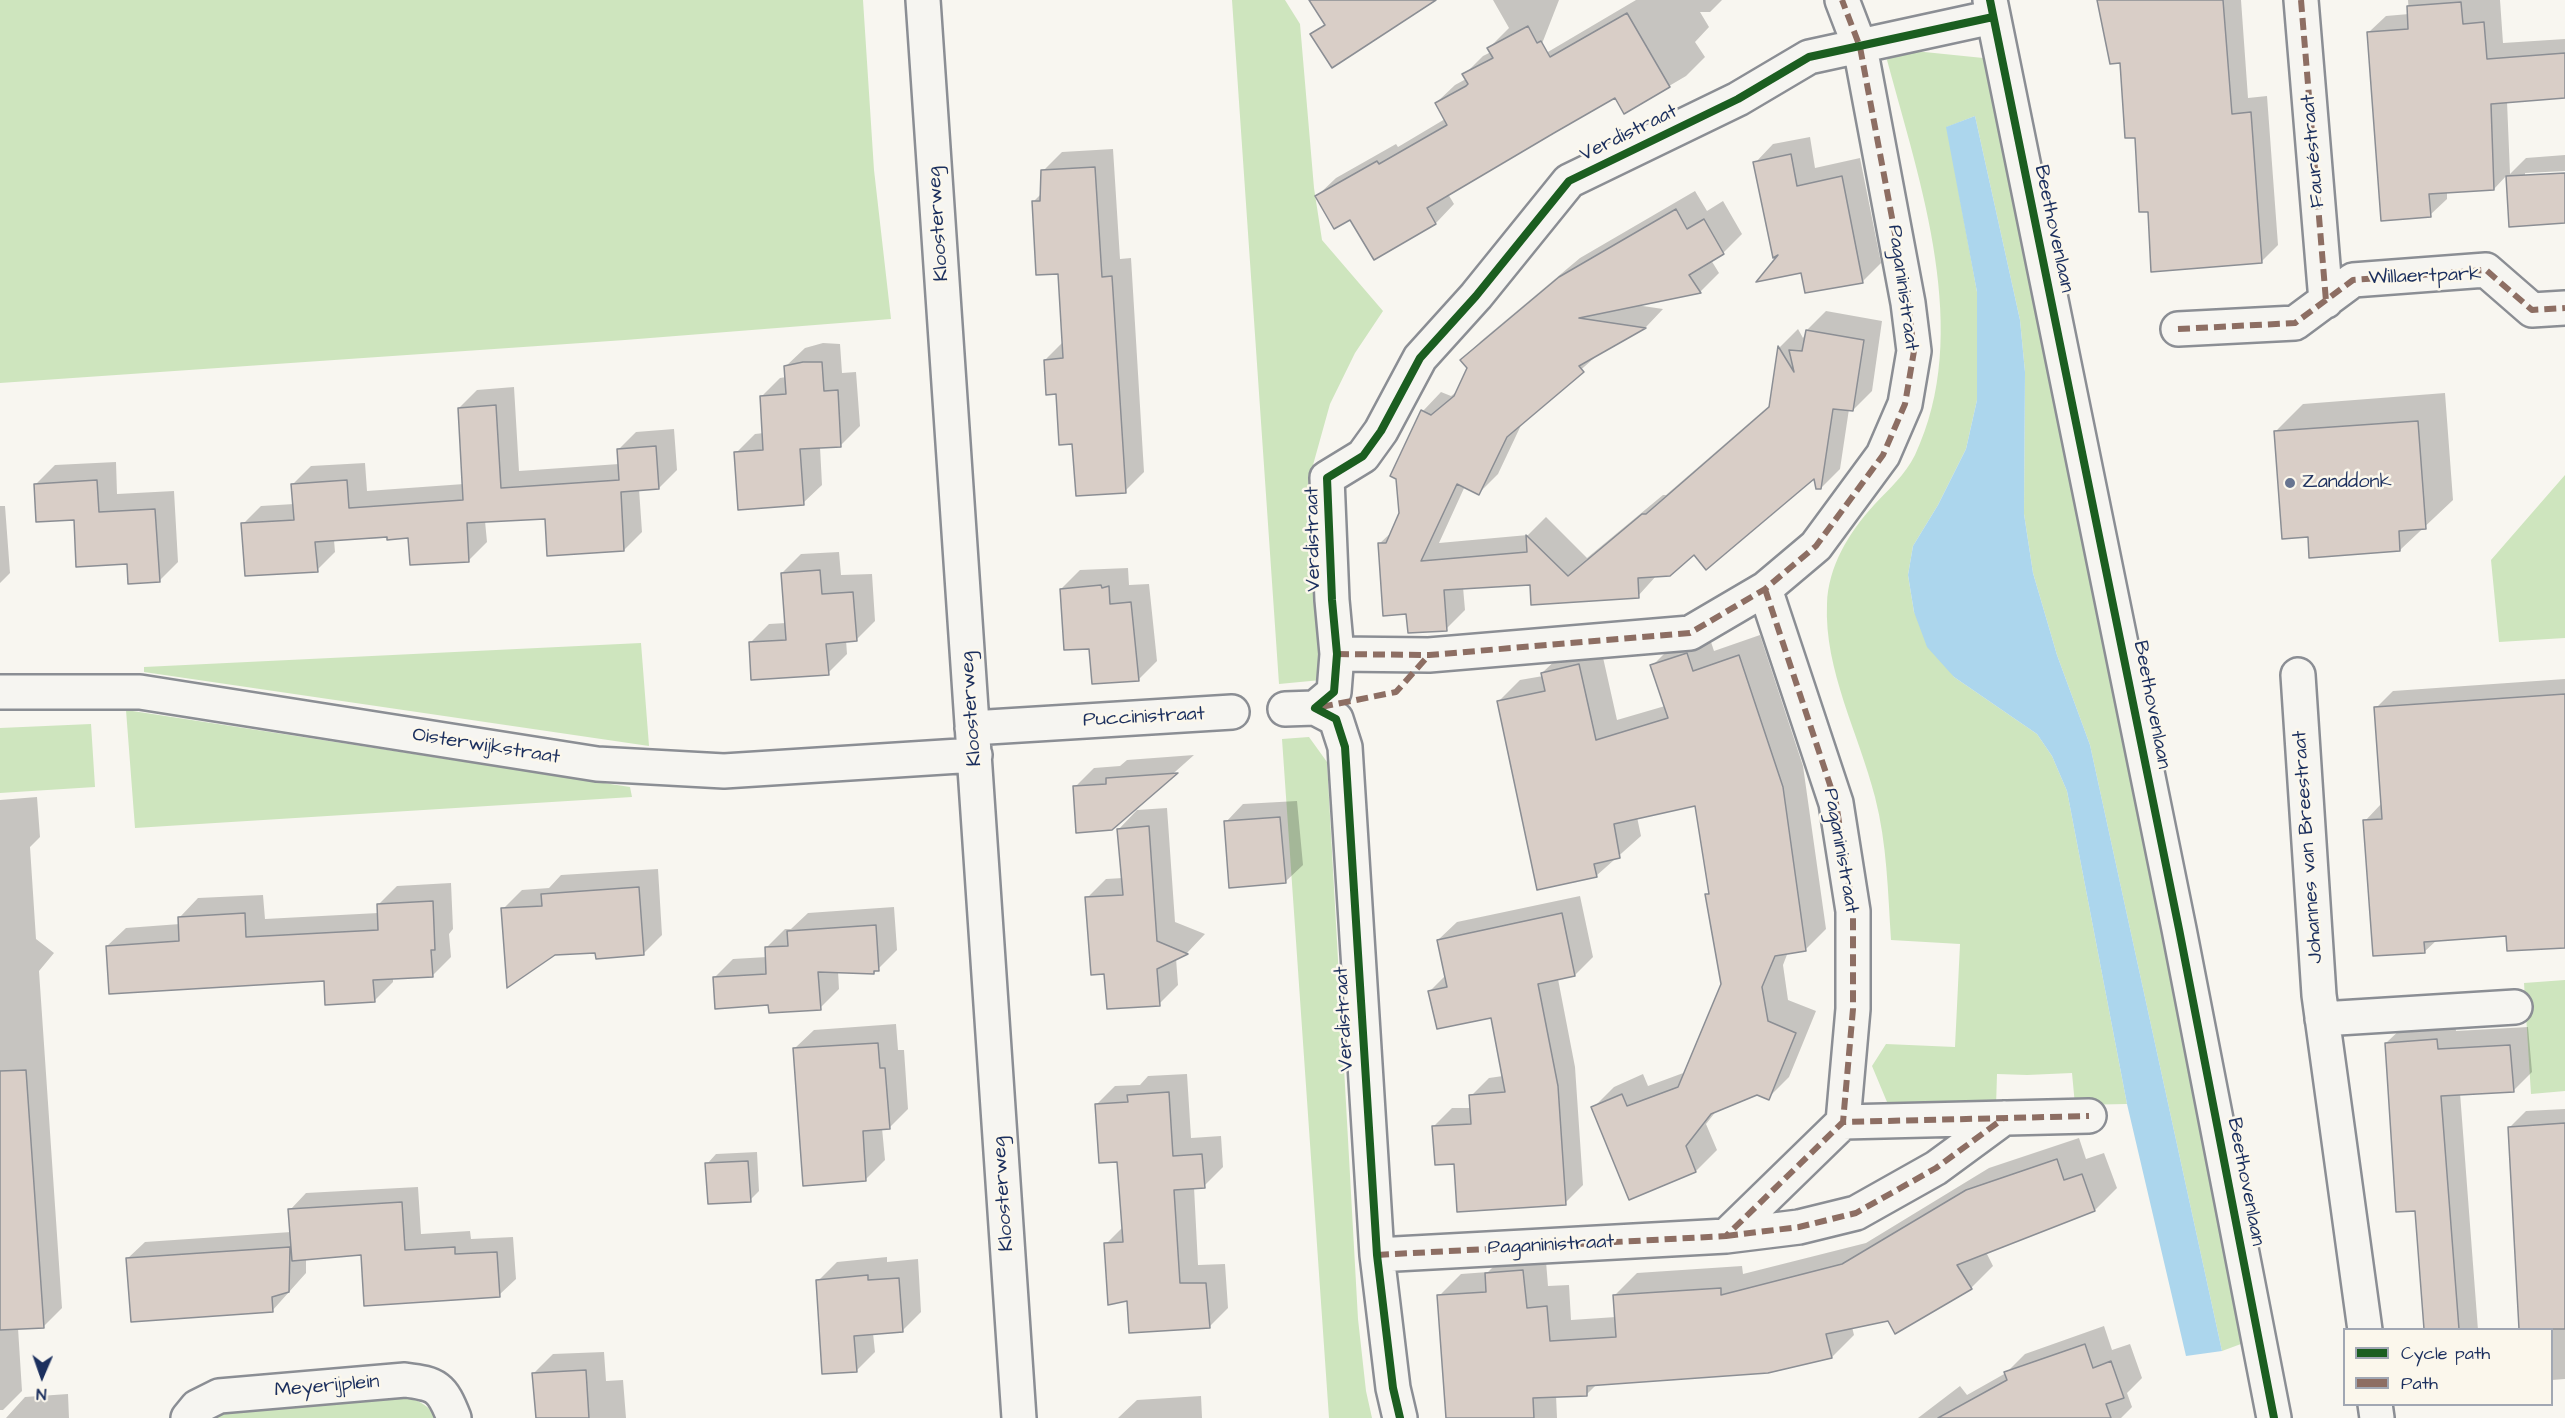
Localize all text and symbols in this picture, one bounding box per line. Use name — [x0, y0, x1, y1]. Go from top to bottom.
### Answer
street label: Fauréstraat — [2297, 93, 2331, 209]
street label: Verdistraat — [1576, 100, 1682, 168]
street label: Beethovenlaan — [2028, 163, 2078, 295]
street label: Kloosterweg — [923, 166, 955, 282]
street label: Paganinistraat — [1881, 223, 1923, 353]
street label: Willaertpark — [2368, 263, 2482, 291]
place label: Zanddonk — [2302, 471, 2392, 495]
marker: Zanddonk — [2283, 476, 2297, 490]
street label: Verdistraat — [1301, 486, 1327, 592]
street label: Beethovenlaan — [2127, 639, 2175, 771]
street label: Kloosterweg — [956, 651, 988, 767]
street label: Puccinistraat — [1083, 703, 1205, 733]
street label: Oisterwijkstraat — [411, 723, 561, 771]
street label: Johannes van Breestraat — [2289, 730, 2329, 964]
street label: Paganinistraat — [1817, 786, 1863, 916]
street label: Verdistraat — [1330, 966, 1360, 1072]
street label: Beethovenlaan — [2221, 1116, 2269, 1248]
street label: Kloosterweg — [988, 1136, 1020, 1252]
street label: Paganinistraat — [1487, 1231, 1615, 1261]
legend — [2343, 1328, 2553, 1406]
text: Cycle path — [2401, 1341, 2490, 1366]
north arrow — [12, 1346, 72, 1406]
street label: Meyerijplein — [274, 1370, 380, 1404]
text: Path — [2401, 1371, 2438, 1396]
text: N — [36, 1383, 47, 1405]

